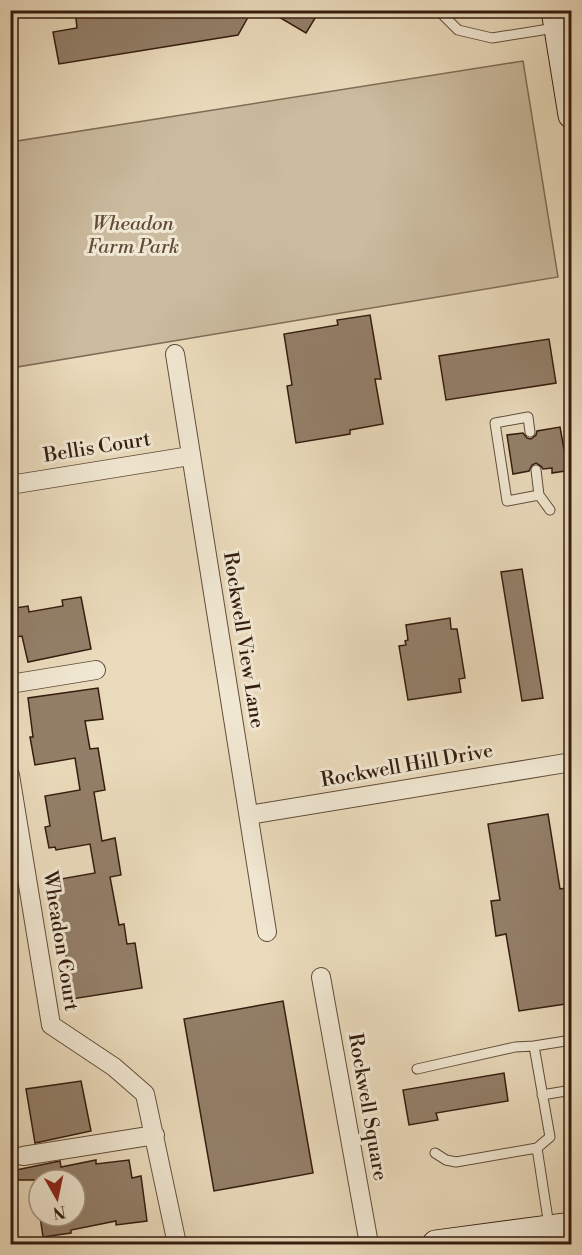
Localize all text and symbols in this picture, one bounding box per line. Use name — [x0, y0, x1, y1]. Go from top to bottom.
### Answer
park label: Wheadon Farm Park — [87, 212, 179, 260]
street label: Bellis Court — [41, 427, 152, 469]
street label: Rockwell View Lane — [217, 550, 269, 730]
street label: Rockwell Hill Drive — [319, 739, 495, 793]
street label: Wheadon Court — [36, 868, 83, 1013]
street label: Rockwell Square — [342, 1031, 392, 1183]
north arrow — [27, 1168, 87, 1228]
text: N — [51, 1201, 67, 1223]

